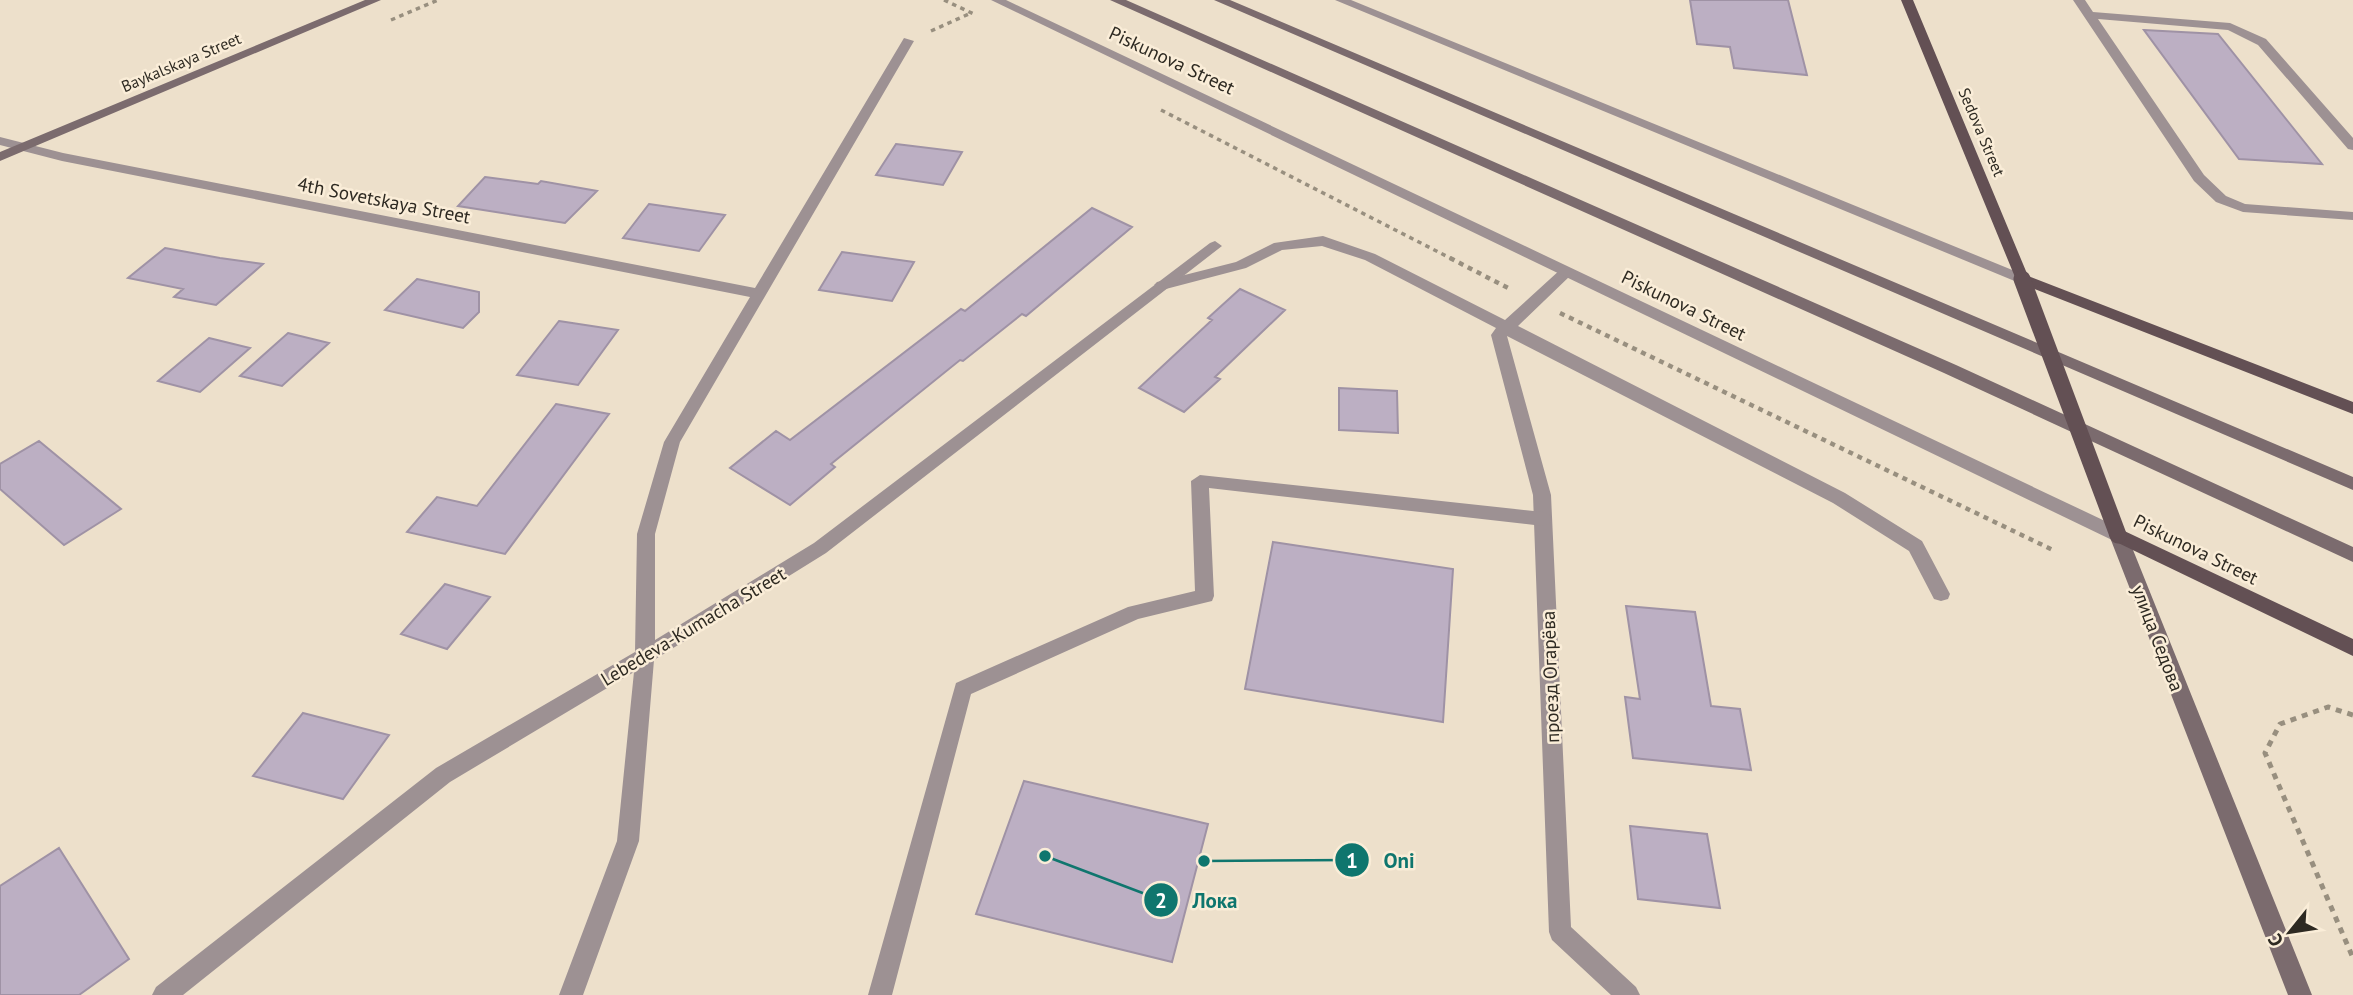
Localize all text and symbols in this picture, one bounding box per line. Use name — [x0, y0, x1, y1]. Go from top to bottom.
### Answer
street label: Piskunova Street — [1105, 20, 1239, 100]
street label: Baykalskaya Street — [118, 28, 244, 96]
street label: Sedova Street — [1954, 85, 2010, 180]
street label: 4th Sovetskaya Street — [295, 171, 473, 229]
street label: Piskunova Street — [1618, 264, 1751, 346]
street label: Piskunova Street — [2130, 508, 2263, 590]
street label: Lebedeva-Kumacha Street — [596, 561, 790, 691]
street label: улица Седова — [2127, 581, 2189, 695]
street label: проезд Огарёва — [1536, 610, 1564, 744]
callout: Oni — [1334, 839, 1428, 881]
text: 1 — [1346, 847, 1358, 874]
text: Oni — [1383, 847, 1415, 874]
callout: Лока — [1144, 879, 1252, 921]
text: 2 — [1155, 887, 1167, 914]
text: Лока — [1191, 887, 1238, 914]
north arrow — [2255, 897, 2325, 967]
text: С — [2262, 930, 2288, 951]

